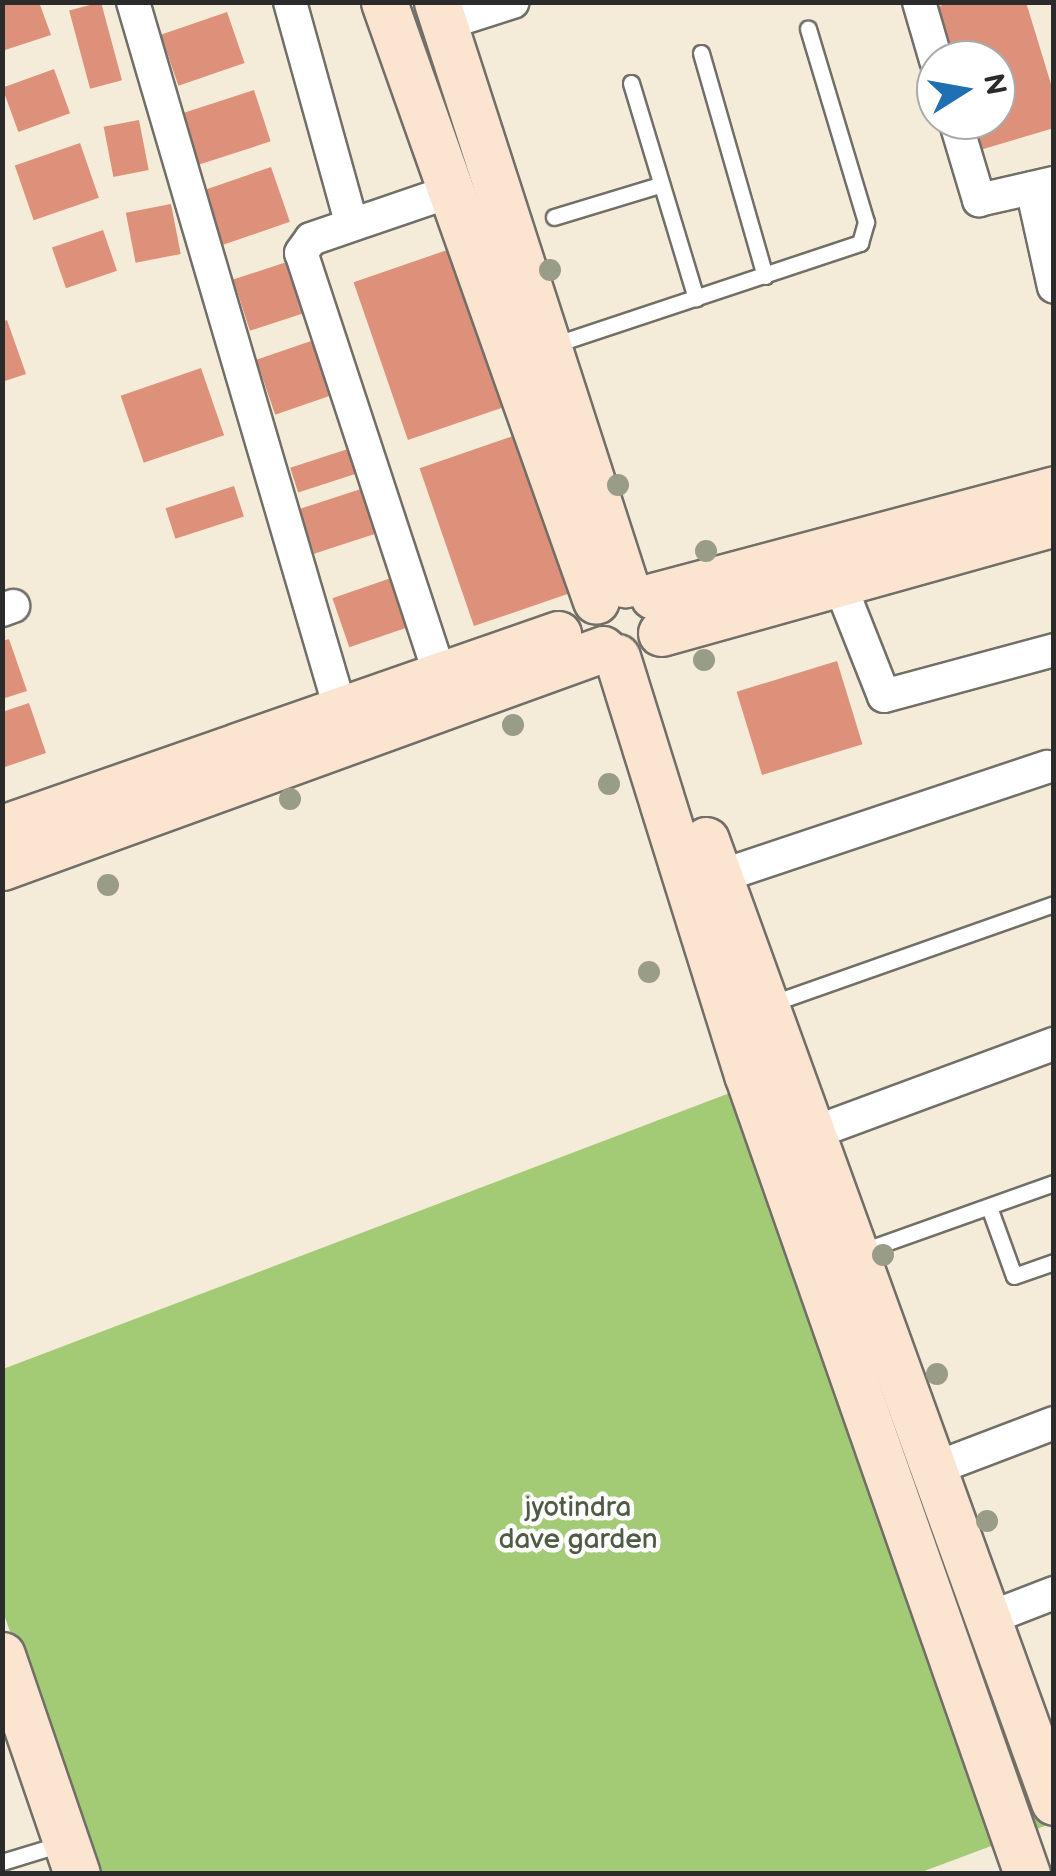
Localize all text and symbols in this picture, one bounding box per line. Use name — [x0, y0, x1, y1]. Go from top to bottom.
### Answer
north arrow — [916, 40, 1016, 140]
text: N — [976, 71, 1012, 98]
park label: jyotindra dave garden — [498, 1491, 658, 1557]

